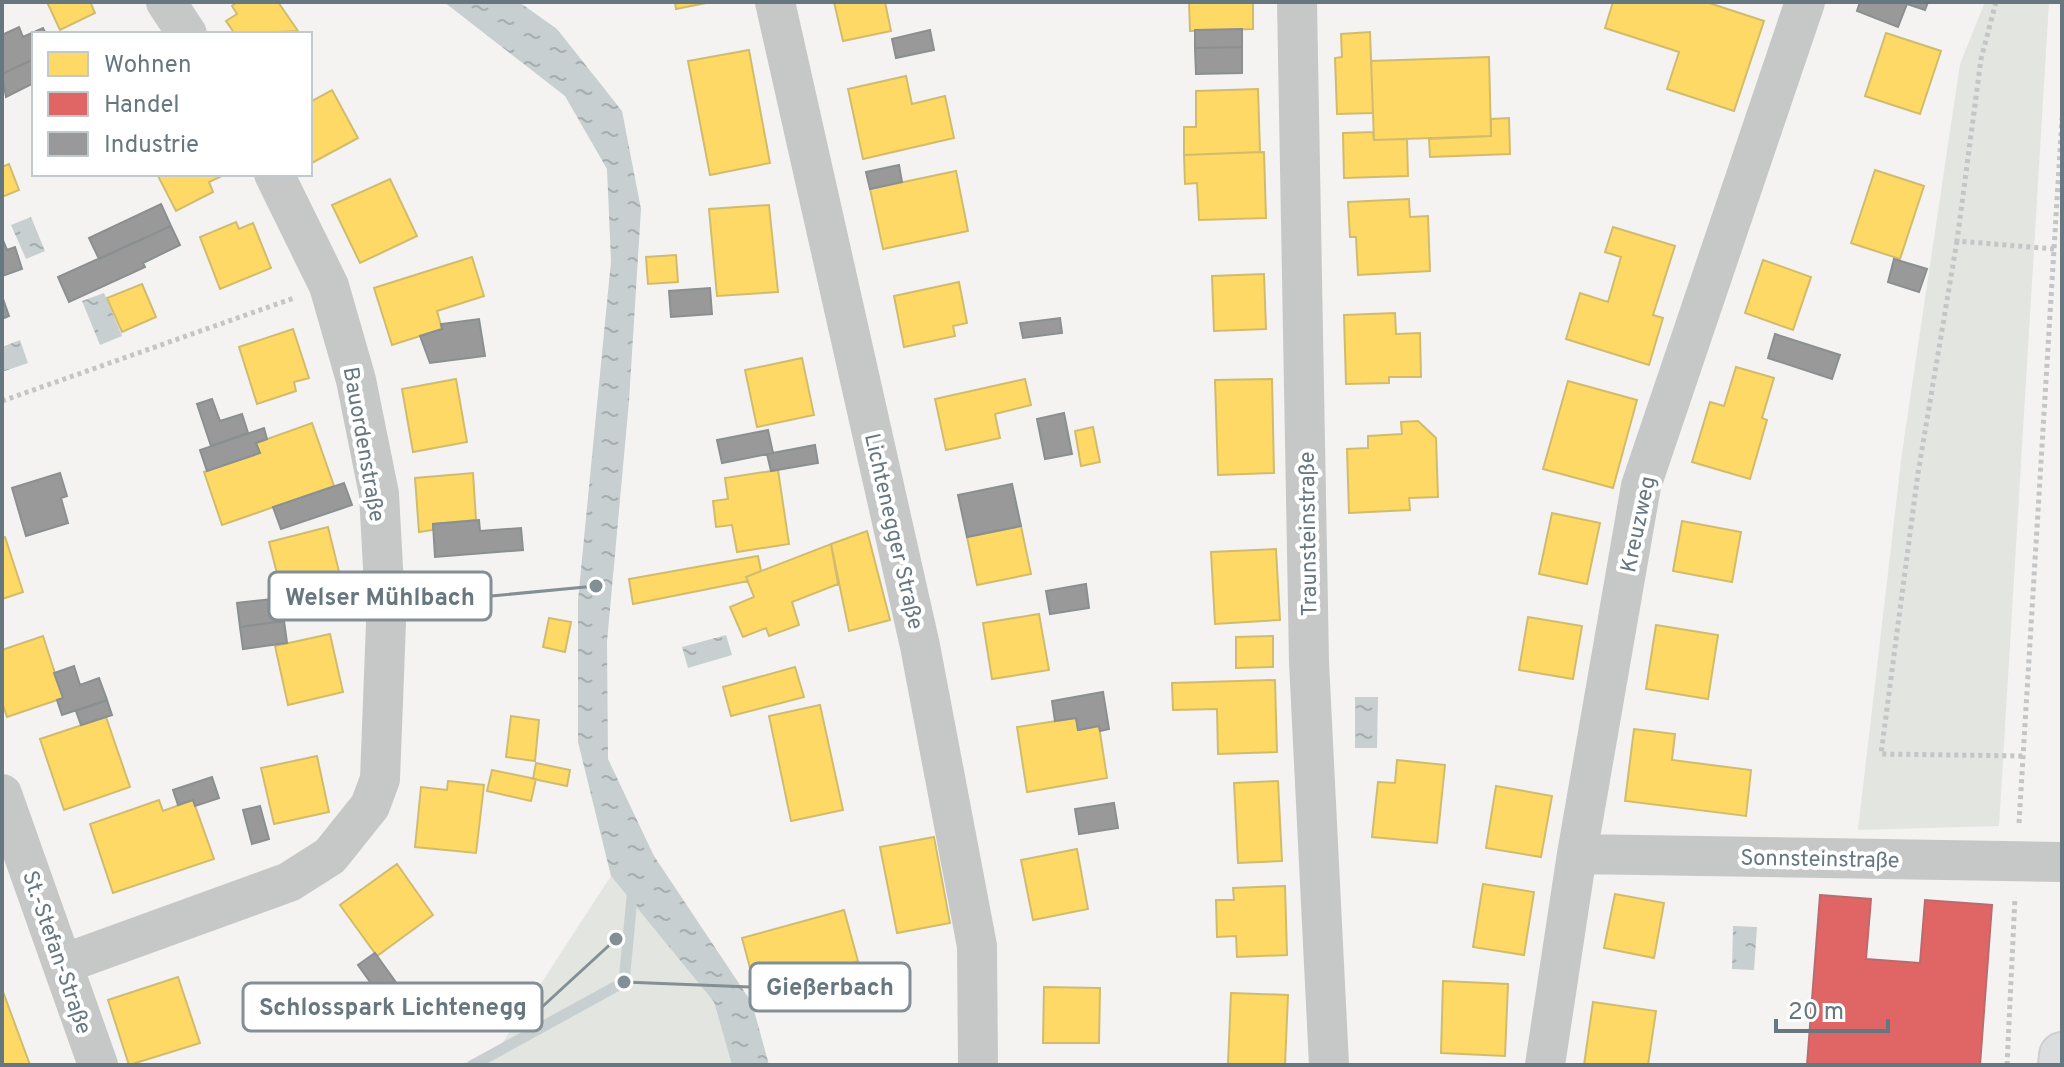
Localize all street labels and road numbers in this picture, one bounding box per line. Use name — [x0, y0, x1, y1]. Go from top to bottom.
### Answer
street label: Bauordenstraße — [336, 365, 389, 524]
street label: Lichtenegger Straße — [857, 431, 928, 632]
street label: Traunsteinstraße — [1295, 451, 1324, 617]
street label: Kreuzweg — [1616, 474, 1663, 575]
street label: Sonnsteinstraße — [1740, 846, 1900, 875]
street label: St.-Stefan-Straße — [15, 868, 96, 1038]

